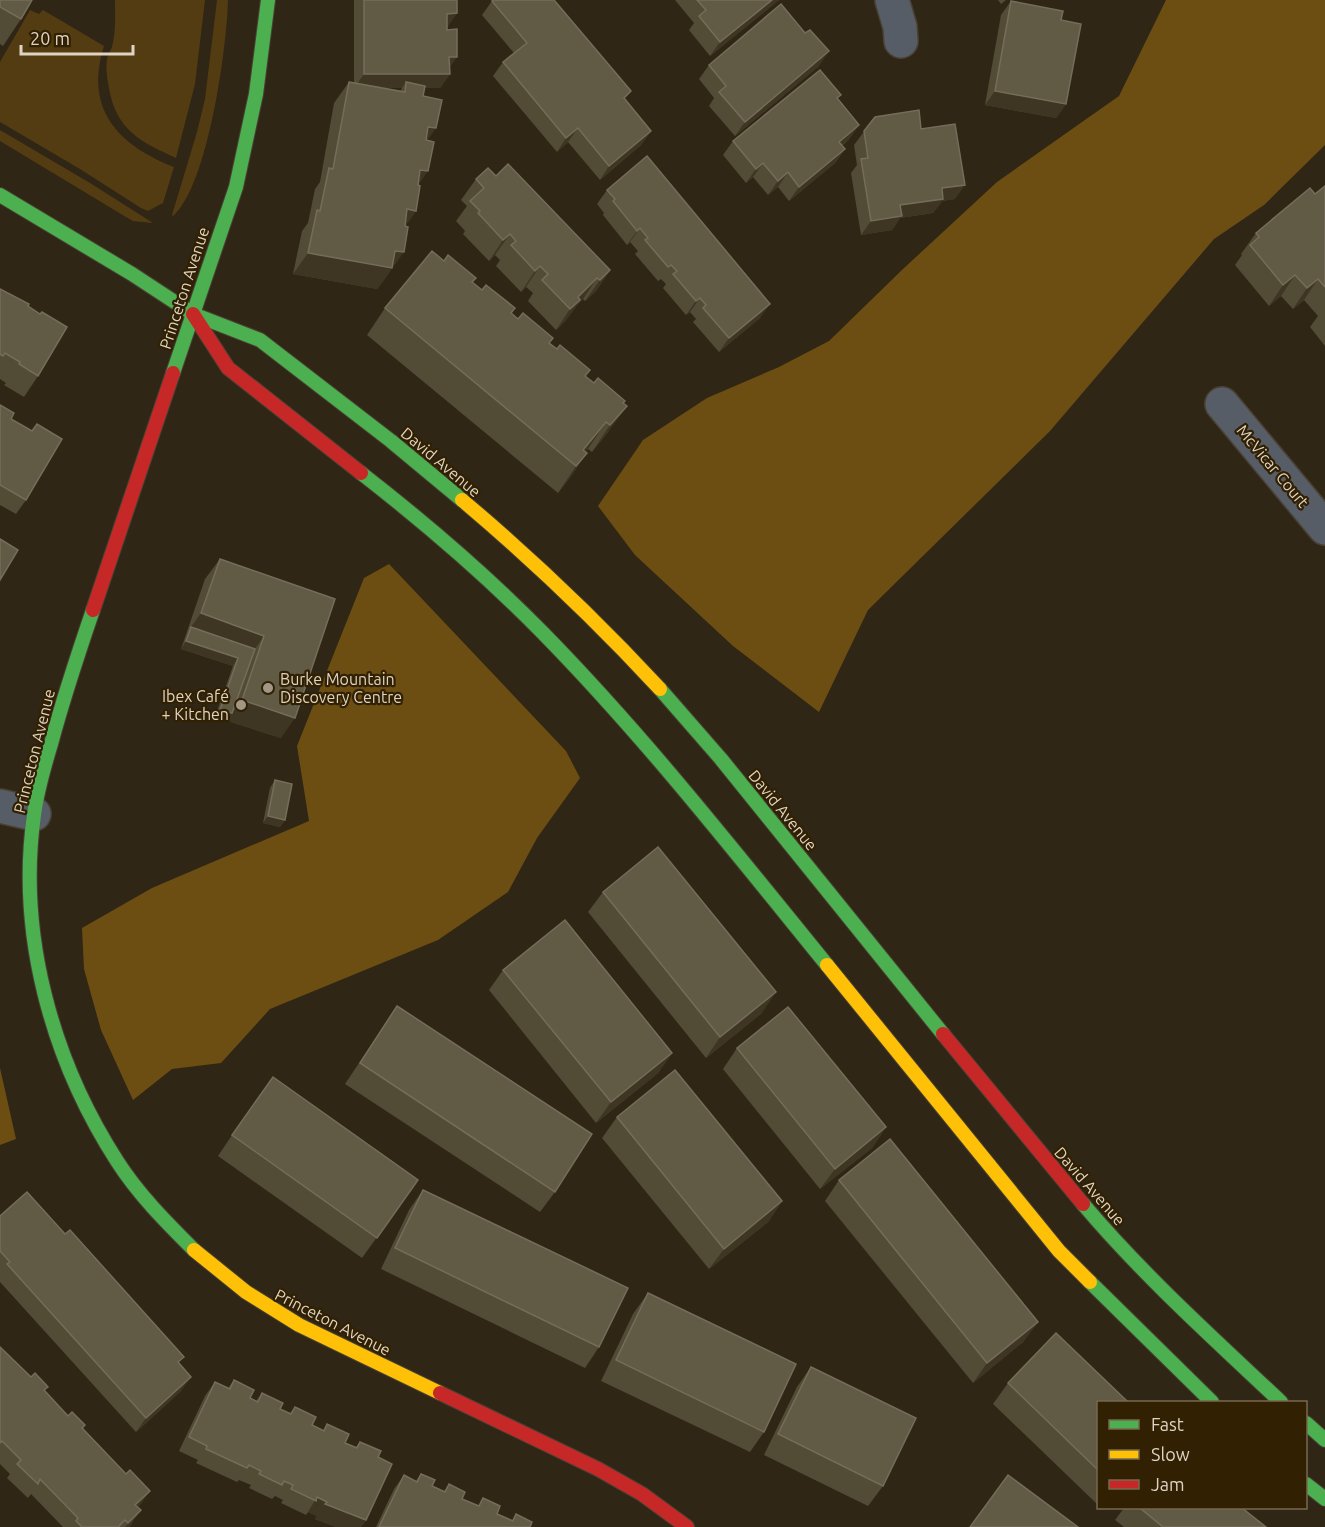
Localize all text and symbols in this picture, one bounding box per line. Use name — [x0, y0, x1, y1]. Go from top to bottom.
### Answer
scale bar — [21, 18, 134, 56]
text: 20 m — [30, 28, 70, 48]
street label: Princeton Avenue — [156, 225, 212, 351]
street label: McVicar Court — [1233, 421, 1313, 511]
street label: David Avenue — [398, 424, 484, 500]
place label: Burke Mountain Discovery Centre — [280, 670, 402, 706]
marker: Burke Mountain Discovery Centre — [261, 681, 275, 695]
street label: Princeton Avenue — [10, 687, 58, 815]
place label: Ibex Café + Kitchen — [162, 687, 229, 723]
marker: Ibex Café + Kitchen — [234, 698, 248, 712]
street label: David Avenue — [745, 766, 821, 854]
street label: David Avenue — [1051, 1143, 1129, 1229]
street label: Princeton Avenue — [272, 1285, 394, 1359]
legend — [1097, 1401, 1307, 1509]
text: Fast — [1151, 1414, 1184, 1434]
text: Slow — [1151, 1444, 1190, 1464]
text: Jam — [1151, 1474, 1185, 1494]

